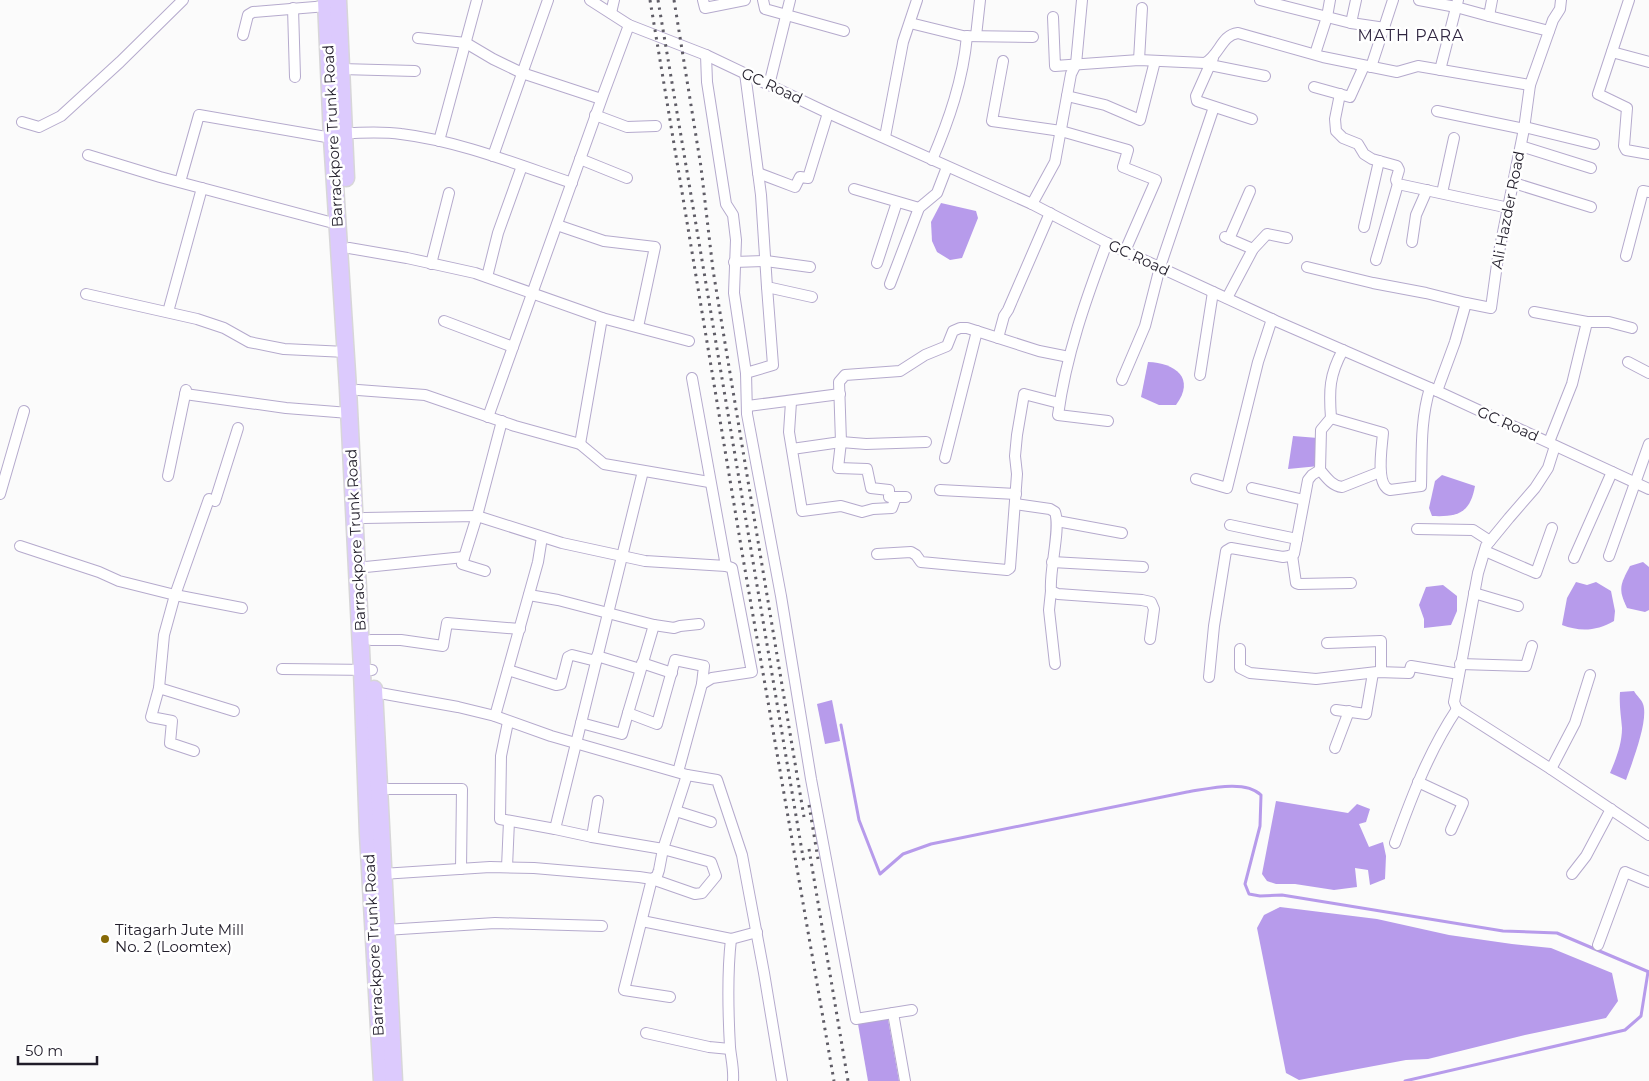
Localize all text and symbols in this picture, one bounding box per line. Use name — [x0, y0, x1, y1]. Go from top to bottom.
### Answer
district label: MATH PARA — [1358, 26, 1464, 45]
street label: Barrackpore Trunk Road — [318, 44, 347, 228]
street label: GC Road — [739, 63, 806, 108]
street label: Ali Hazder Road — [1487, 149, 1528, 270]
street label: GC Road — [1106, 235, 1173, 280]
street label: GC Road — [1474, 402, 1542, 446]
street label: Barrackpore Trunk Road — [341, 448, 370, 632]
street label: Barrackpore Trunk Road — [359, 853, 388, 1037]
place label: Titagarh Jute Mill No. 2 (Loomtex) — [115, 920, 244, 956]
marker: Titagarh Jute Mill No. 2 (Loomtex) — [99, 933, 111, 945]
scale bar — [18, 1034, 96, 1066]
text: 50 m — [25, 1041, 63, 1060]

